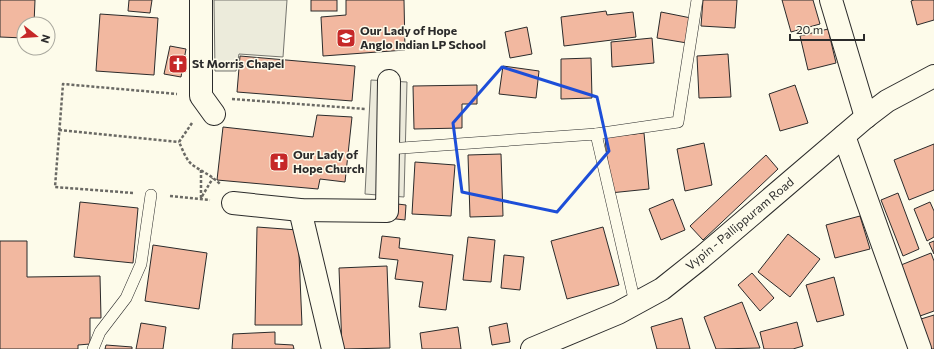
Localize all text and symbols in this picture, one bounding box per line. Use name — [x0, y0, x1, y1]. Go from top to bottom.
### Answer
north arrow — [16, 16, 56, 56]
scale bar — [790, 16, 864, 42]
text: 20 m — [796, 22, 823, 36]
place label: Our Lady of Hope Anglo Indian LP School — [360, 23, 486, 51]
school or university icon: Our Lady of Hope Anglo Indian LP School — [335, 27, 357, 49]
text: N — [39, 33, 53, 45]
church icon: St Morris Chapel — [167, 53, 189, 75]
place label: St Morris Chapel — [192, 56, 284, 70]
place label: Our Lady of Hope Church — [293, 147, 364, 175]
church icon: Our Lady of Hope Church — [268, 151, 290, 173]
street label: Vypin - Pallippuram Road — [683, 174, 796, 272]

